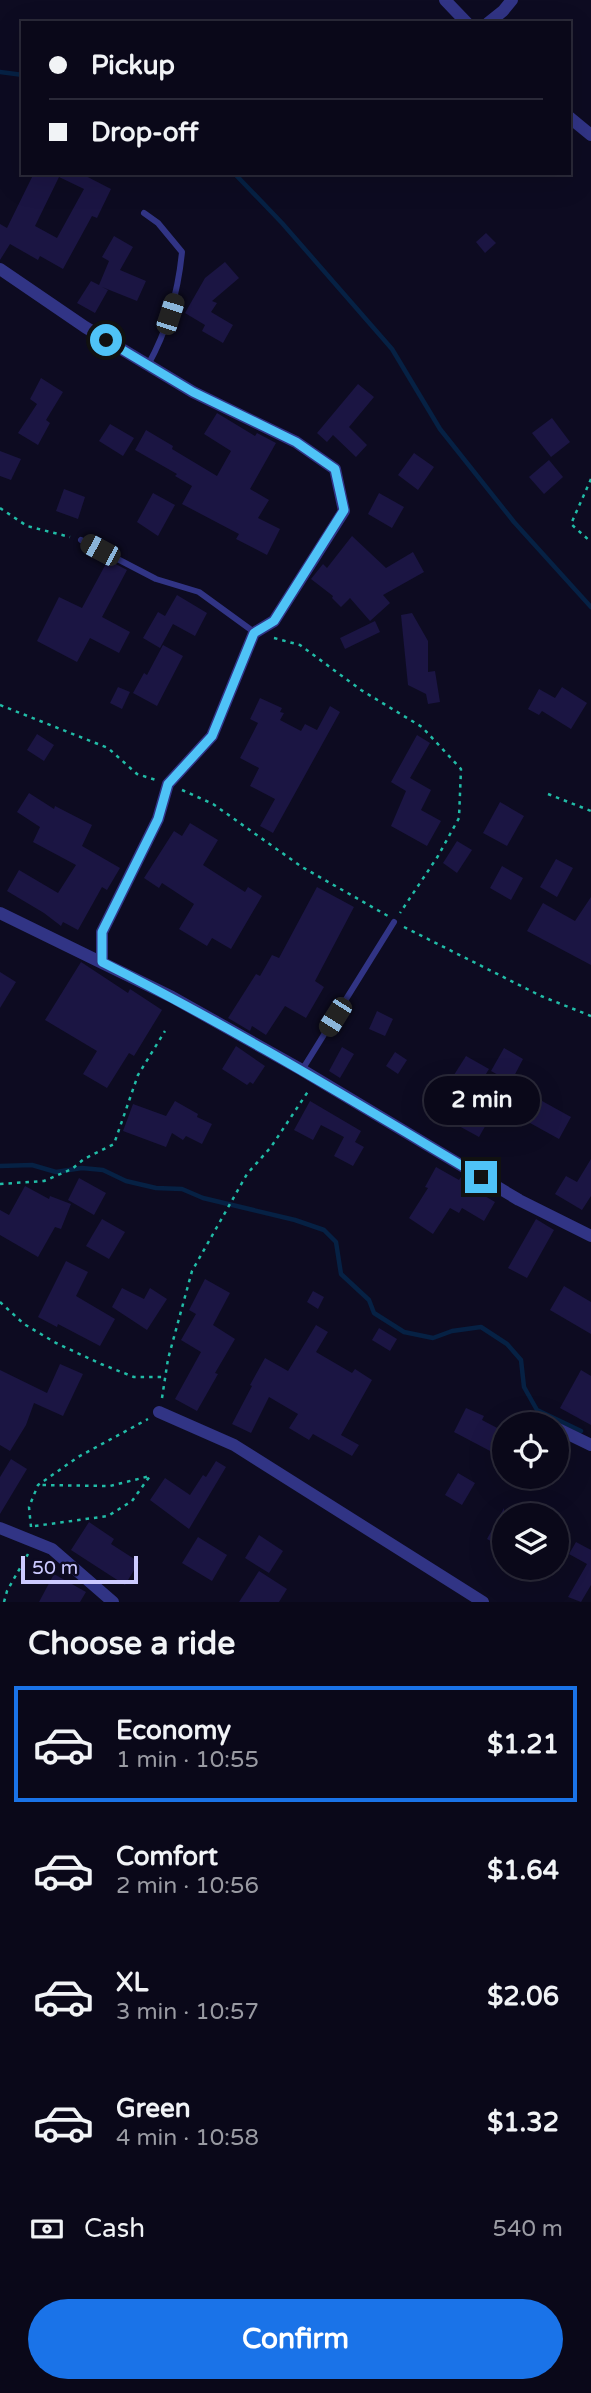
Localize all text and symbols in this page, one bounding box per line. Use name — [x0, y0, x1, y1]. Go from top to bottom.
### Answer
text: Pickup — [91, 50, 175, 81]
text: Drop-off — [91, 117, 198, 148]
car — [154, 291, 187, 337]
route start — [90, 324, 122, 356]
car — [77, 531, 124, 569]
car — [315, 994, 356, 1040]
callout: 2 min — [423, 1076, 539, 1124]
text: 2 min — [451, 1086, 513, 1114]
route end — [465, 1161, 497, 1193]
map controls — [492, 1412, 569, 1580]
button: locate — [492, 1412, 569, 1489]
button: layers — [492, 1503, 569, 1580]
scale bar — [21, 1553, 138, 1585]
text: 50 m — [32, 1557, 78, 1579]
text: Choose a ride — [28, 1625, 235, 1663]
icon: car — [32, 1713, 95, 1776]
text: Economy — [116, 1715, 231, 1746]
text: $1.21 — [487, 1729, 559, 1760]
text: 1 min · 10:55 — [116, 1746, 259, 1774]
icon: car — [32, 1839, 95, 1902]
text: Comfort — [116, 1841, 218, 1872]
text: $1.64 — [487, 1855, 559, 1886]
text: 2 min · 10:56 — [116, 1872, 259, 1900]
icon: car — [32, 1965, 95, 2028]
text: XL — [116, 1967, 148, 1998]
text: $2.06 — [487, 1981, 559, 2012]
text: 3 min · 10:57 — [116, 1998, 259, 2026]
icon: car — [32, 2091, 95, 2154]
text: Green — [116, 2093, 191, 2124]
text: $1.32 — [487, 2107, 559, 2138]
text: 4 min · 10:58 — [116, 2124, 259, 2152]
icon: cash — [28, 2210, 66, 2248]
text: Cash — [84, 2213, 145, 2244]
text: 540 m — [493, 2215, 563, 2243]
button: Confirm — [28, 2299, 563, 2379]

